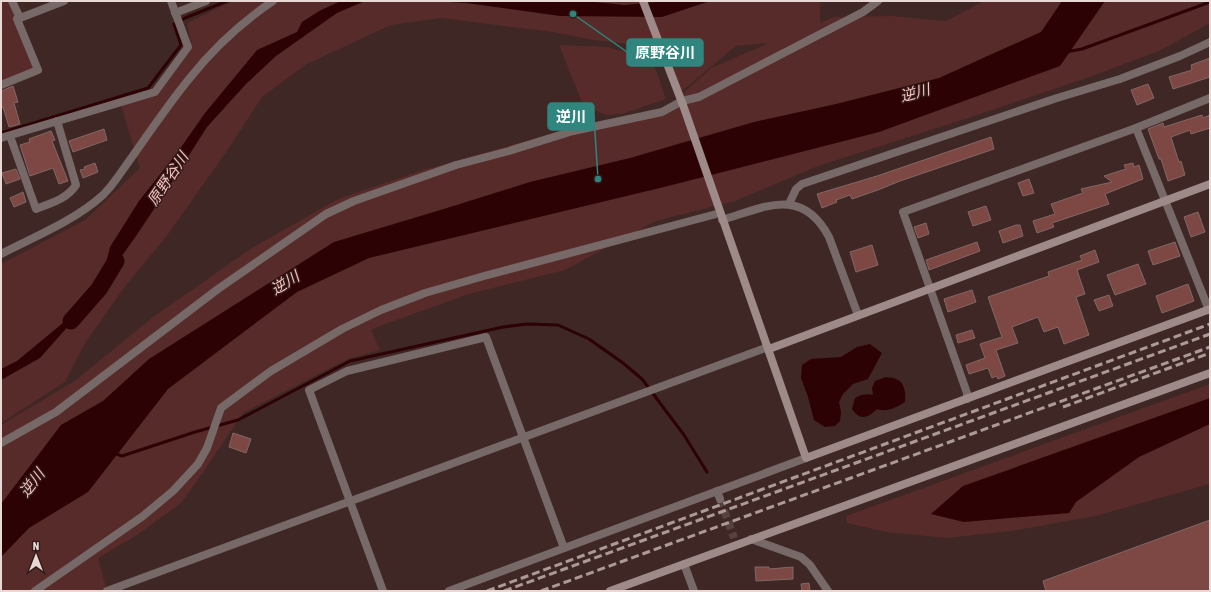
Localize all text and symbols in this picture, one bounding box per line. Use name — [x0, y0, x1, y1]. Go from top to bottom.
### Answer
callout: 原野谷川 — [627, 39, 703, 66]
text: 原野谷川 — [635, 44, 695, 61]
water label: 逆川 — [898, 80, 933, 105]
callout: 逆川 — [548, 103, 594, 130]
text: 逆川 — [556, 108, 586, 125]
water label: 原野谷川 — [144, 147, 193, 208]
water label: 逆川 — [268, 266, 304, 298]
water label: 逆川 — [16, 464, 49, 500]
north arrow — [16, 536, 56, 576]
text: N — [33, 540, 39, 552]

